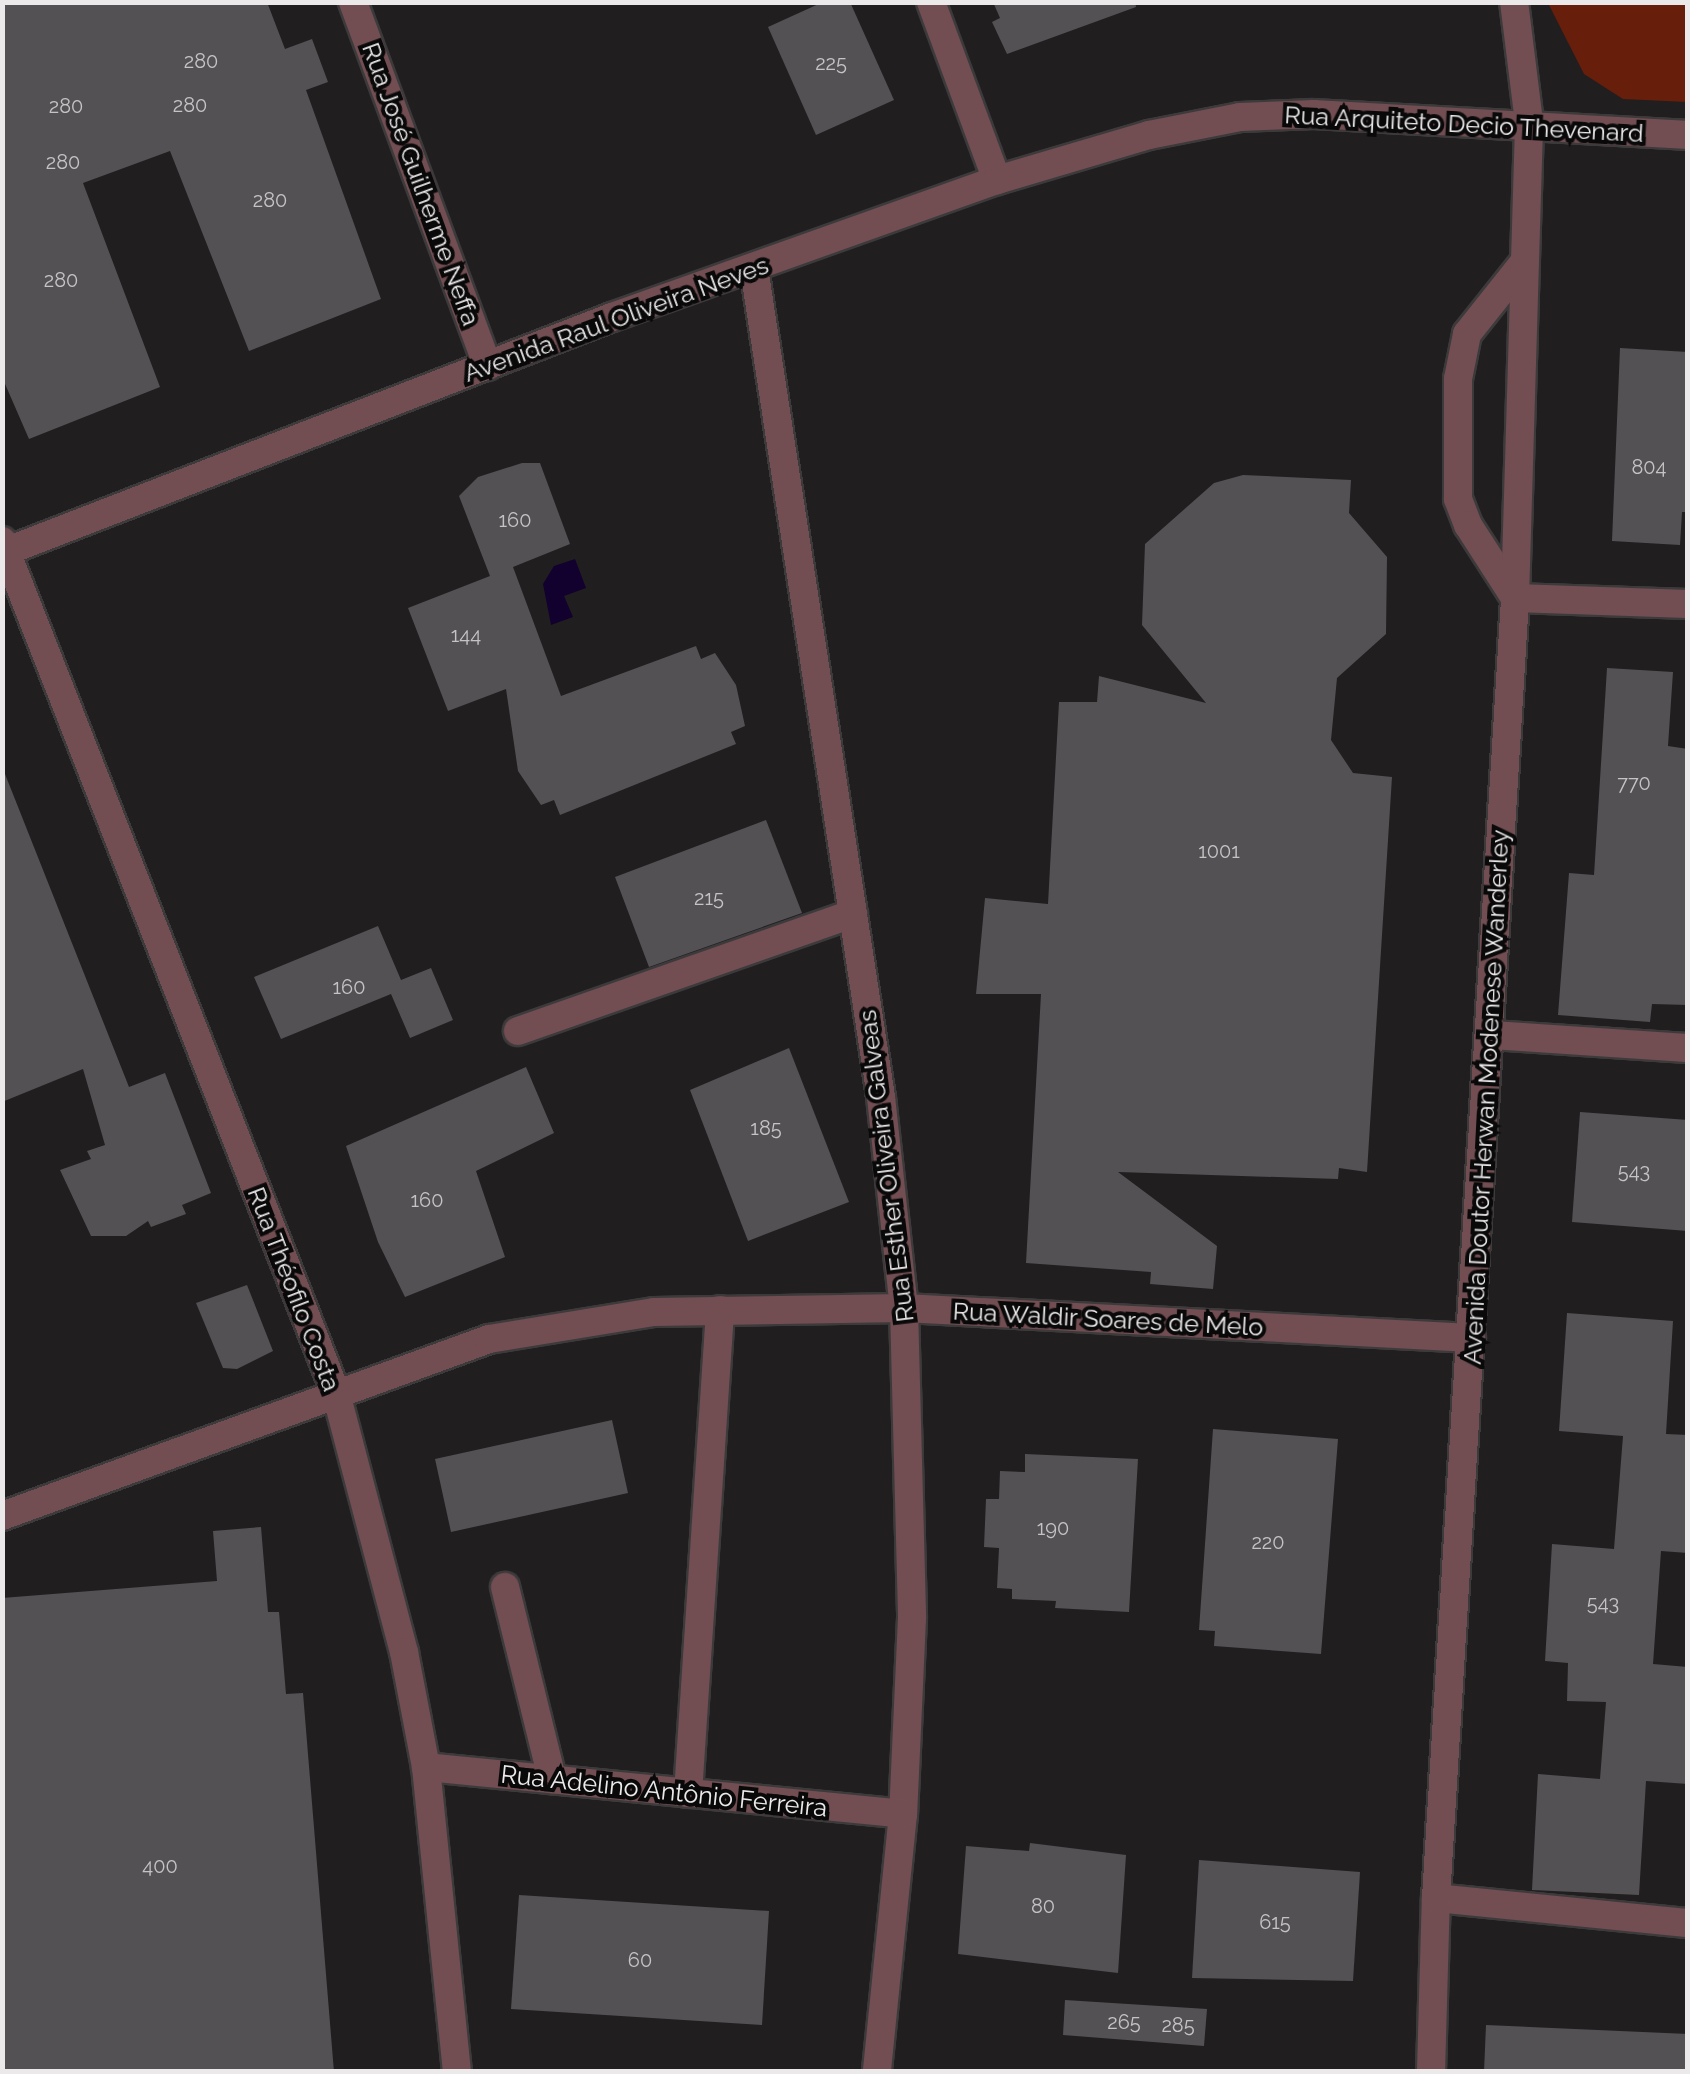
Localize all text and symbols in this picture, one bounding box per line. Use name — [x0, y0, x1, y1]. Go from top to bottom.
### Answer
street label: Rua José Guilherme Neffa — [356, 38, 486, 330]
house number: 280 — [184, 49, 218, 73]
house number: 225 — [815, 51, 847, 75]
house number: 280 — [173, 93, 207, 117]
house number: 280 — [49, 94, 83, 118]
street label: Rua Arquiteto Decio Thevenard — [1283, 100, 1645, 148]
house number: 280 — [46, 150, 80, 174]
house number: 280 — [253, 188, 287, 212]
street label: Avenida Raul Oliveira Neves — [459, 250, 773, 388]
house number: 280 — [44, 268, 78, 292]
house number: 804 — [1631, 455, 1667, 479]
house number: 160 — [499, 508, 531, 532]
house number: 144 — [451, 623, 481, 647]
house number: 770 — [1617, 771, 1651, 795]
street label: Avenida Doutor Herwan Modenese Wanderley — [1457, 828, 1515, 1366]
house number: 1001 — [1198, 839, 1240, 863]
house number: 215 — [694, 886, 724, 910]
house number: 160 — [333, 975, 365, 999]
street label: Rua Esther Oliveira Galveas — [852, 1008, 920, 1324]
house number: 185 — [750, 1116, 782, 1140]
house number: 543 — [1618, 1159, 1650, 1183]
street label: Rua Théofilo Costa — [241, 1182, 347, 1396]
house number: 160 — [411, 1188, 443, 1212]
street label: Rua Waldir Soares de Melo — [951, 1296, 1265, 1342]
house number: 190 — [1037, 1516, 1069, 1540]
house number: 220 — [1251, 1530, 1285, 1554]
house number: 543 — [1587, 1591, 1619, 1615]
street label: Rua Adelino Antônio Ferreira — [499, 1759, 829, 1823]
house number: 400 — [142, 1854, 178, 1878]
house number: 80 — [1031, 1894, 1055, 1918]
house number: 615 — [1259, 1910, 1291, 1934]
house number: 60 — [628, 1948, 652, 1972]
house number: 265 — [1107, 2010, 1141, 2034]
house number: 285 — [1161, 2013, 1195, 2037]

